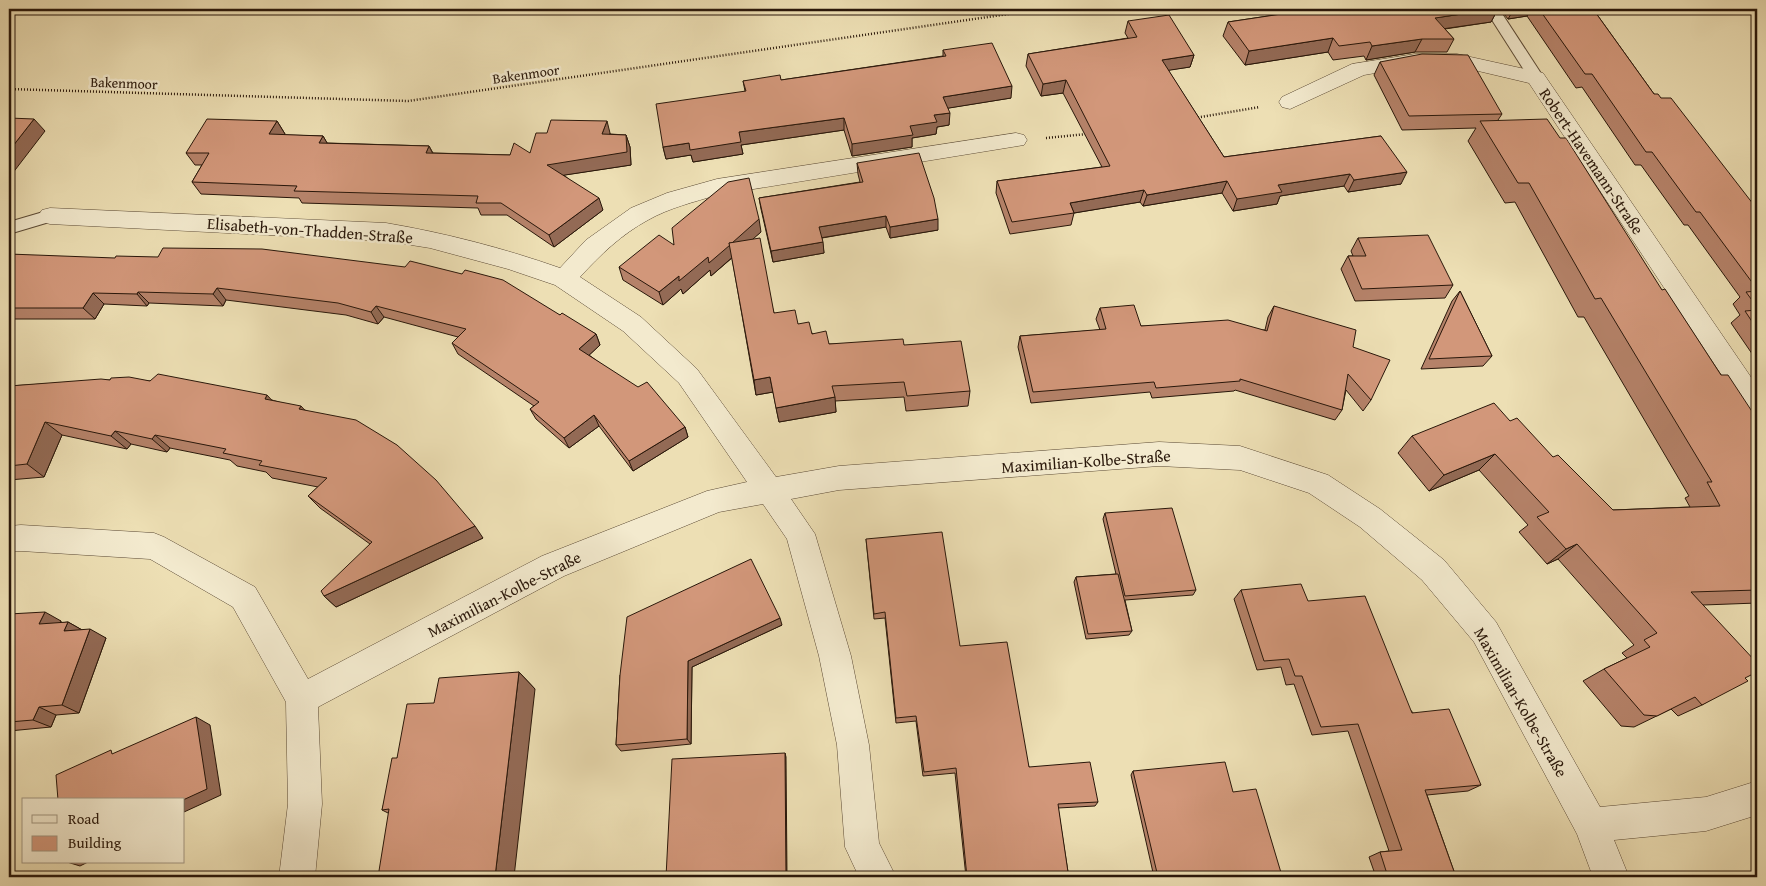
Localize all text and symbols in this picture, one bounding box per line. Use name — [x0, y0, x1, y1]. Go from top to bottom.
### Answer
street label: Bakenmoor — [491, 59, 561, 89]
street label: Bakenmoor — [90, 72, 158, 94]
street label: Robert-Havemann-Straße — [1534, 83, 1650, 239]
street label: Elisabeth-von-Thadden-Straße — [206, 211, 414, 249]
street label: Maximilian-Kolbe-Straße — [1001, 443, 1171, 479]
street label: Maximilian-Kolbe-Straße — [423, 545, 585, 643]
street label: Maximilian-Kolbe-Straße — [1468, 623, 1574, 781]
legend — [22, 798, 185, 864]
text: Road — [68, 808, 99, 829]
text: Building — [68, 832, 122, 853]

